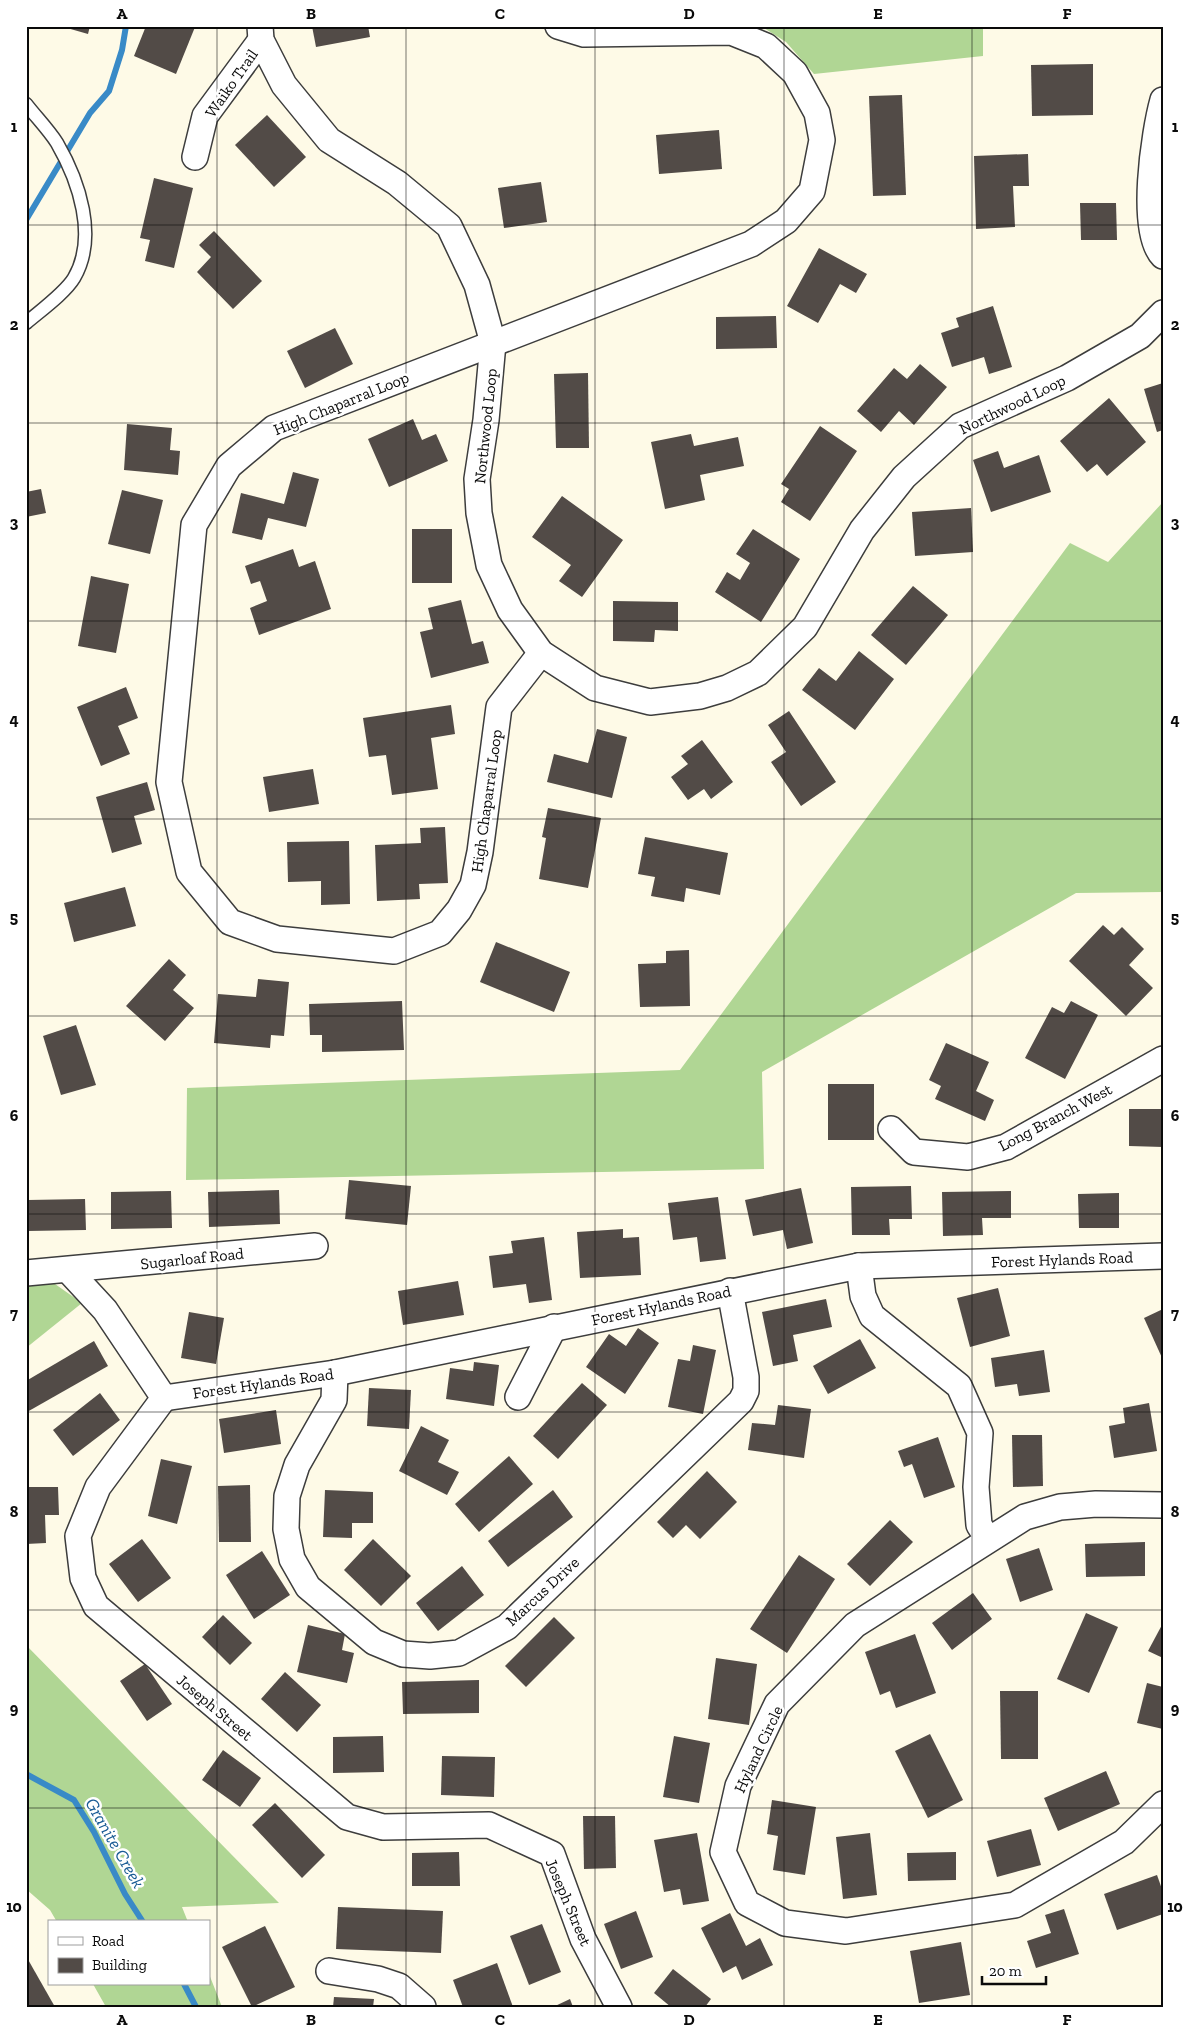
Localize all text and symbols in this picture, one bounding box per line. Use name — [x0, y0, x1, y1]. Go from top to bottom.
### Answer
text: A — [117, 4, 128, 23]
text: B — [306, 4, 316, 23]
text: C — [495, 4, 505, 23]
text: D — [683, 4, 695, 23]
text: E — [873, 4, 883, 23]
text: F — [1062, 4, 1072, 23]
street label: Waiko Trail — [201, 46, 262, 121]
text: 1 — [11, 117, 18, 136]
text: 1 — [1172, 117, 1179, 136]
text: 2 — [10, 315, 19, 334]
text: 2 — [1171, 315, 1180, 334]
street label: Northwood Loop — [470, 367, 501, 485]
street label: High Chaparral Loop — [271, 368, 412, 439]
street label: Northwood Loop — [956, 370, 1069, 438]
text: 3 — [10, 513, 19, 532]
text: 3 — [1171, 513, 1180, 532]
text: 4 — [9, 710, 19, 729]
text: 4 — [1170, 710, 1180, 729]
street label: High Chaparral Loop — [467, 728, 506, 874]
text: 5 — [10, 908, 18, 927]
text: 5 — [1171, 908, 1179, 927]
street label: Long Branch West — [995, 1080, 1115, 1155]
text: 6 — [10, 1106, 19, 1125]
text: 6 — [1171, 1106, 1180, 1125]
street label: Sugarloaf Road — [139, 1244, 245, 1273]
street label: Forest Hylands Road — [991, 1248, 1134, 1271]
street label: Forest Hylands Road — [590, 1281, 733, 1330]
text: 7 — [10, 1304, 18, 1323]
text: 7 — [1171, 1304, 1179, 1323]
street label: Forest Hylands Road — [191, 1364, 335, 1403]
text: 8 — [10, 1502, 19, 1521]
text: 8 — [1171, 1502, 1180, 1521]
street label: Marcus Drive — [502, 1553, 583, 1630]
street label: Joseph Street — [173, 1670, 256, 1745]
text: 9 — [10, 1699, 19, 1718]
text: 9 — [1171, 1699, 1180, 1718]
street label: Hyland Circle — [730, 1703, 787, 1796]
water label: Granite Creek — [80, 1794, 150, 1892]
street label: Joseph Street — [542, 1856, 595, 1949]
text: 10 — [6, 1897, 22, 1916]
text: 10 — [1167, 1897, 1183, 1916]
legend — [48, 1920, 210, 1986]
text: Road — [92, 1932, 125, 1950]
scale bar — [982, 1953, 1045, 1985]
text: Building — [92, 1956, 147, 1974]
text: 20 m — [989, 1962, 1022, 1980]
text: A — [117, 2010, 128, 2029]
text: B — [306, 2010, 316, 2029]
text: C — [495, 2010, 505, 2029]
text: D — [683, 2010, 695, 2029]
text: E — [873, 2010, 883, 2029]
text: F — [1062, 2010, 1072, 2029]

